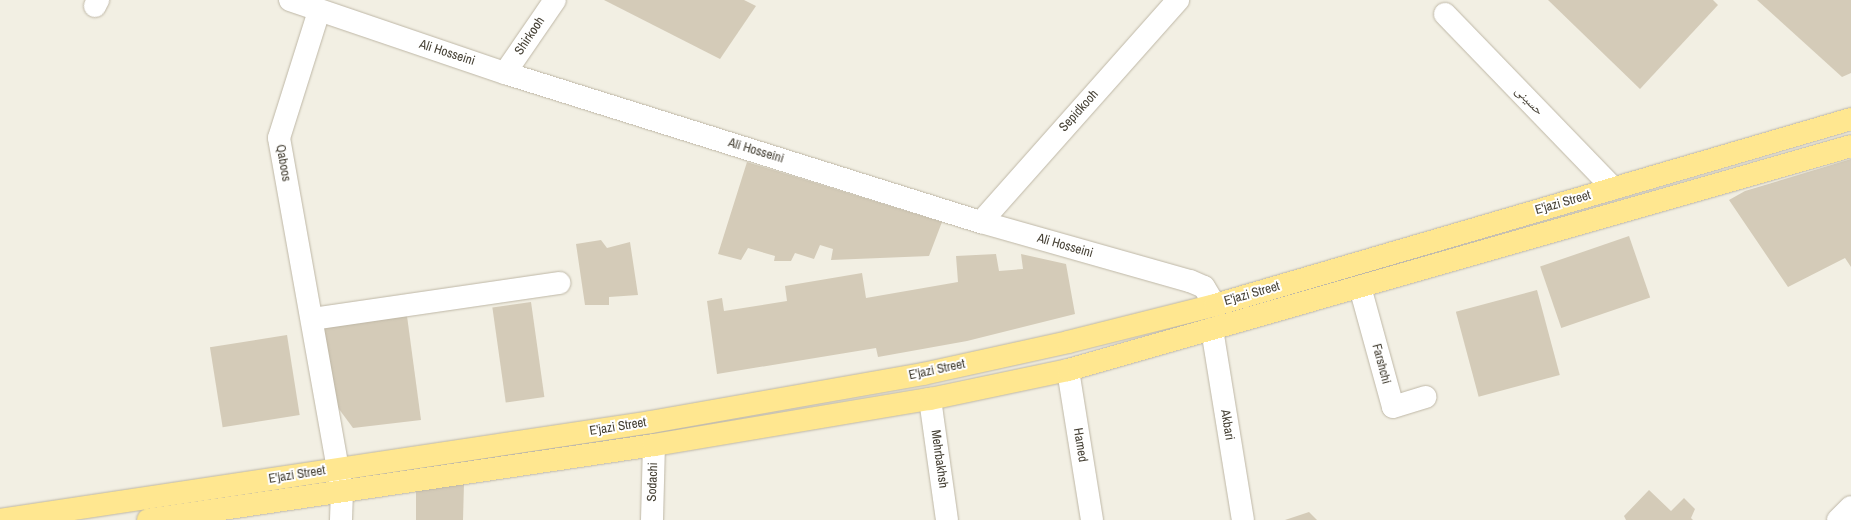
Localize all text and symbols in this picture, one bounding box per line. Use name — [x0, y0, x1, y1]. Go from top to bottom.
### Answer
street label: Shirkooh — [512, 14, 548, 58]
street label: Ali Hosseini — [417, 37, 477, 69]
street label: حسینی — [1511, 83, 1547, 119]
street label: Sepidkooh — [1056, 87, 1102, 135]
street label: Ali Hosseini — [726, 135, 786, 167]
street label: Qaboos — [272, 143, 294, 183]
street label: E'jazi Street — [1533, 188, 1593, 218]
street label: Ali Hosseini — [1035, 231, 1095, 261]
street label: E'jazi Street — [1222, 279, 1282, 309]
street label: Farshchi — [1368, 342, 1394, 386]
street label: E'jazi Street — [907, 356, 967, 384]
street label: Akbari — [1217, 409, 1237, 441]
street label: E'jazi Street — [589, 415, 647, 439]
street label: Hamed — [1070, 427, 1090, 463]
street label: Mehrbakhsh — [927, 429, 951, 489]
street label: Sodachi — [645, 462, 661, 502]
street label: E'jazi Street — [268, 463, 326, 487]

